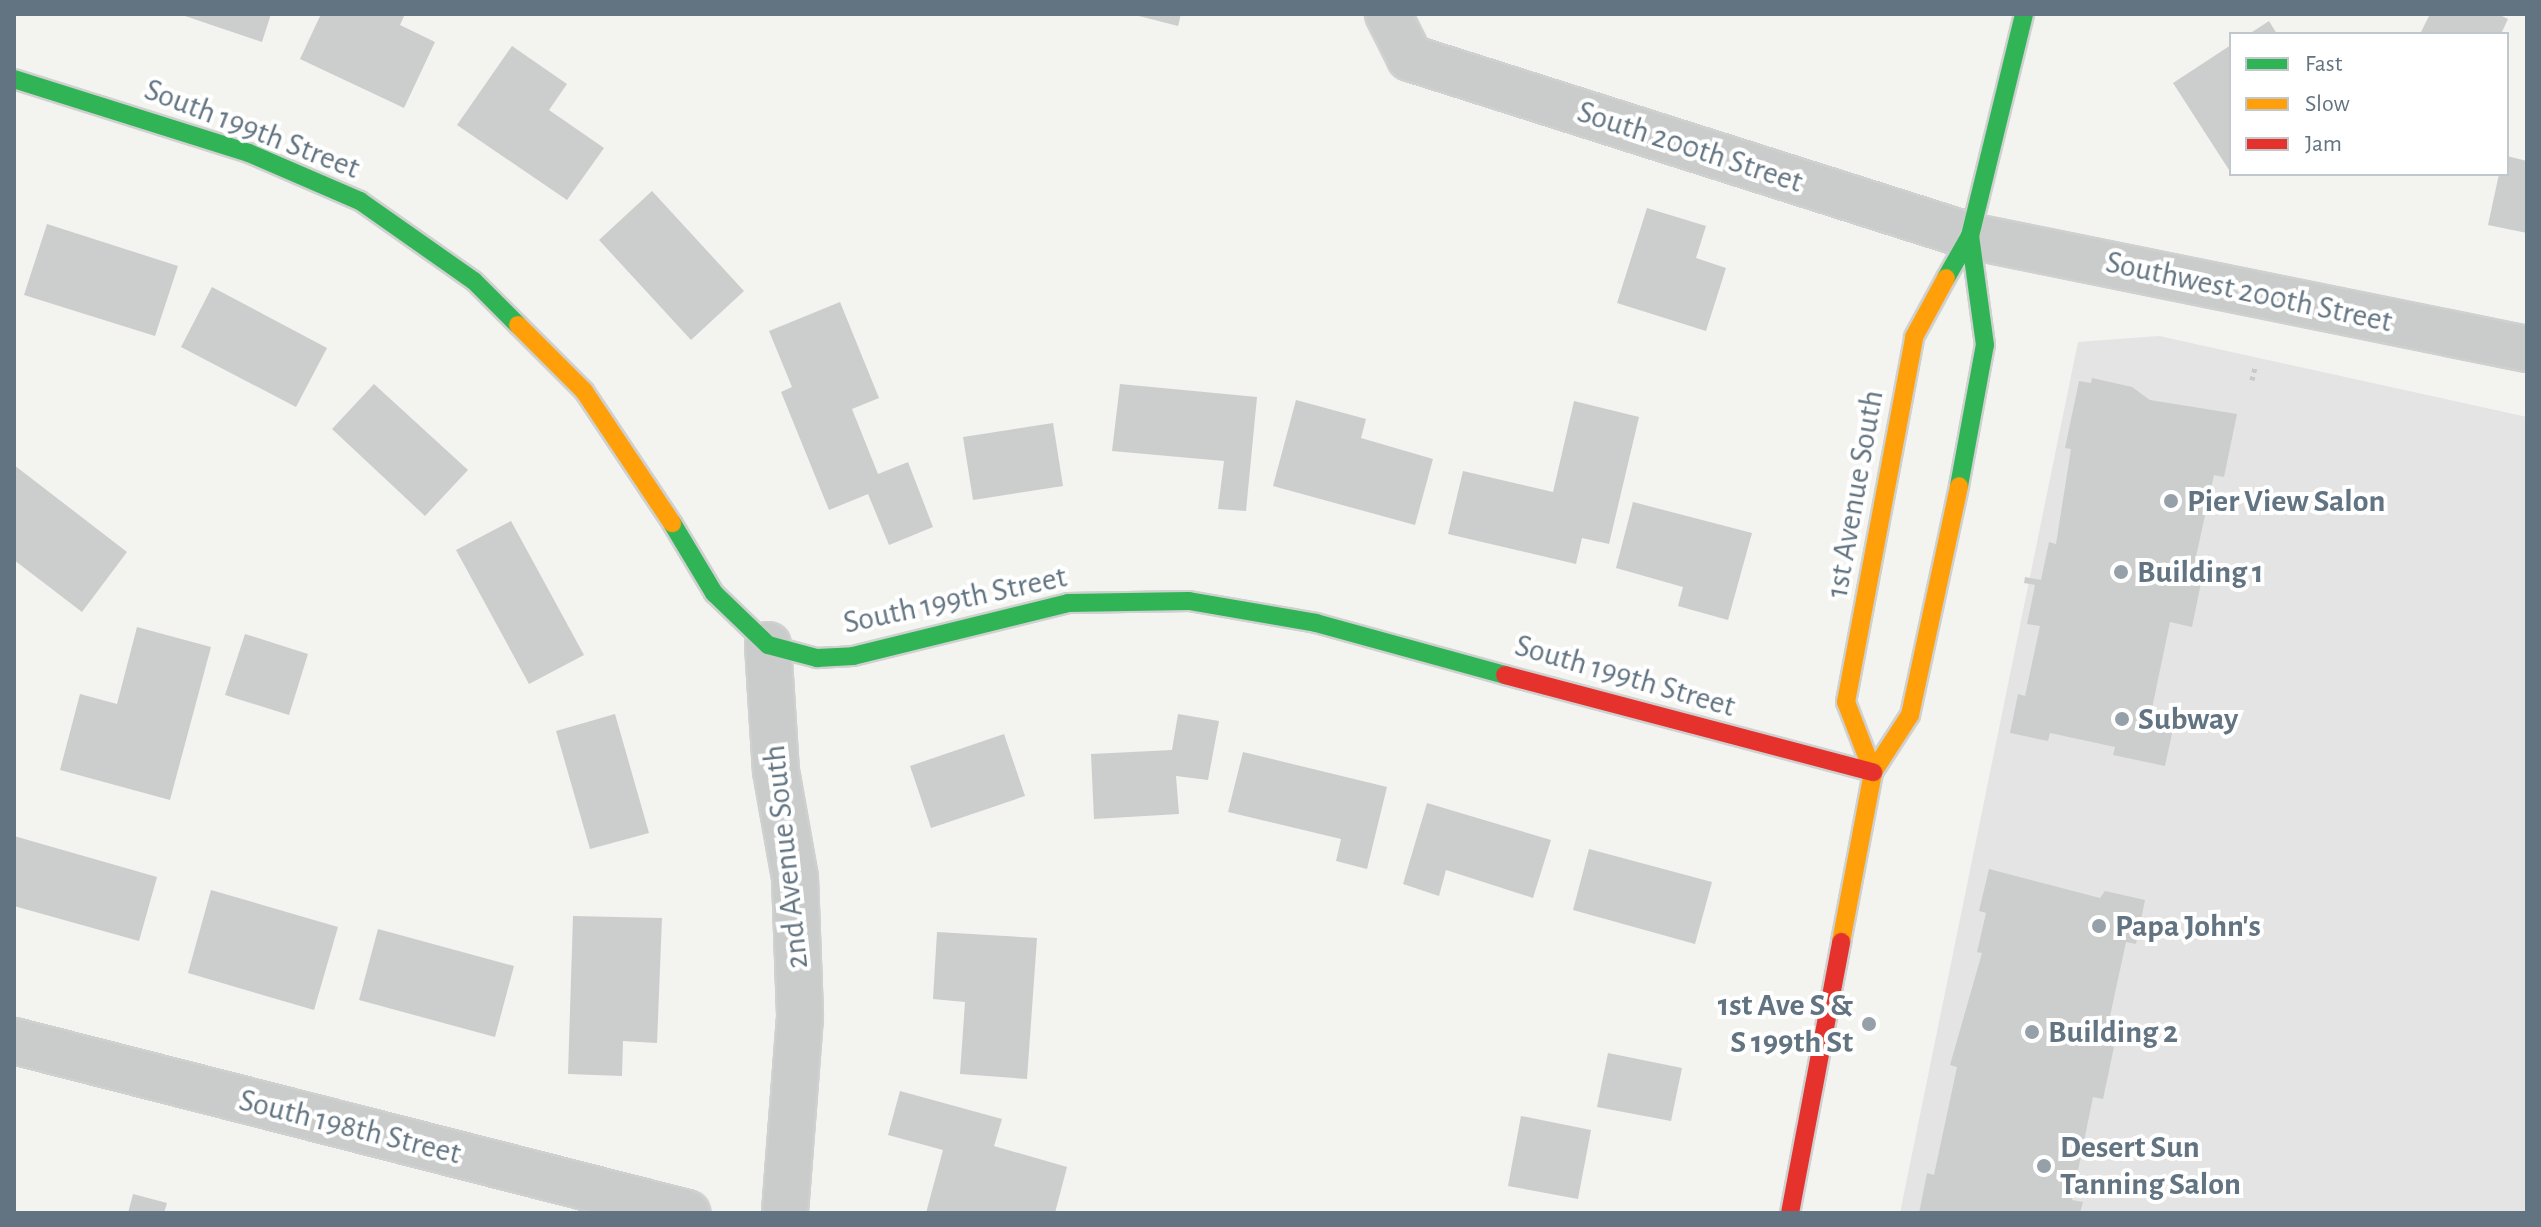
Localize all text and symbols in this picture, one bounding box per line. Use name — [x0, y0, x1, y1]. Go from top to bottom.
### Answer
legend — [2229, 32, 2509, 176]
text: Fast — [2305, 52, 2342, 76]
street label: South 199th Street — [139, 70, 365, 188]
text: Slow — [2305, 92, 2350, 116]
street label: South 200th Street — [1573, 93, 1807, 201]
text: Jam — [2305, 132, 2342, 156]
street label: Southwest 200th Street — [2102, 243, 2396, 341]
street label: 1st Avenue South — [1818, 387, 1892, 601]
place label: Pier View Salon — [2187, 482, 2385, 520]
marker: Pier View Salon — [2162, 492, 2180, 510]
place label: Building 1 — [2137, 553, 2263, 591]
street label: South 199th Street — [840, 558, 1070, 642]
marker: Building 1 — [2112, 563, 2130, 581]
street label: South 199th Street — [1511, 626, 1739, 726]
place label: Subway — [2138, 700, 2238, 738]
marker: Subway — [2113, 710, 2131, 728]
street label: 2nd Avenue South — [755, 743, 817, 971]
place label: Papa John's — [2115, 907, 2261, 945]
marker: Papa John's — [2090, 917, 2108, 935]
place label: 1st Ave S & S 199th St — [1718, 987, 1853, 1062]
place label: Building 2 — [2048, 1013, 2178, 1051]
marker: 1st Ave S & S 199th St — [1860, 1015, 1878, 1033]
marker: Building 2 — [2023, 1023, 2041, 1041]
street label: South 198th Street — [235, 1081, 465, 1173]
place label: Desert Sun Tanning Salon — [2060, 1129, 2241, 1204]
marker: Desert Sun Tanning Salon — [2035, 1157, 2053, 1175]

